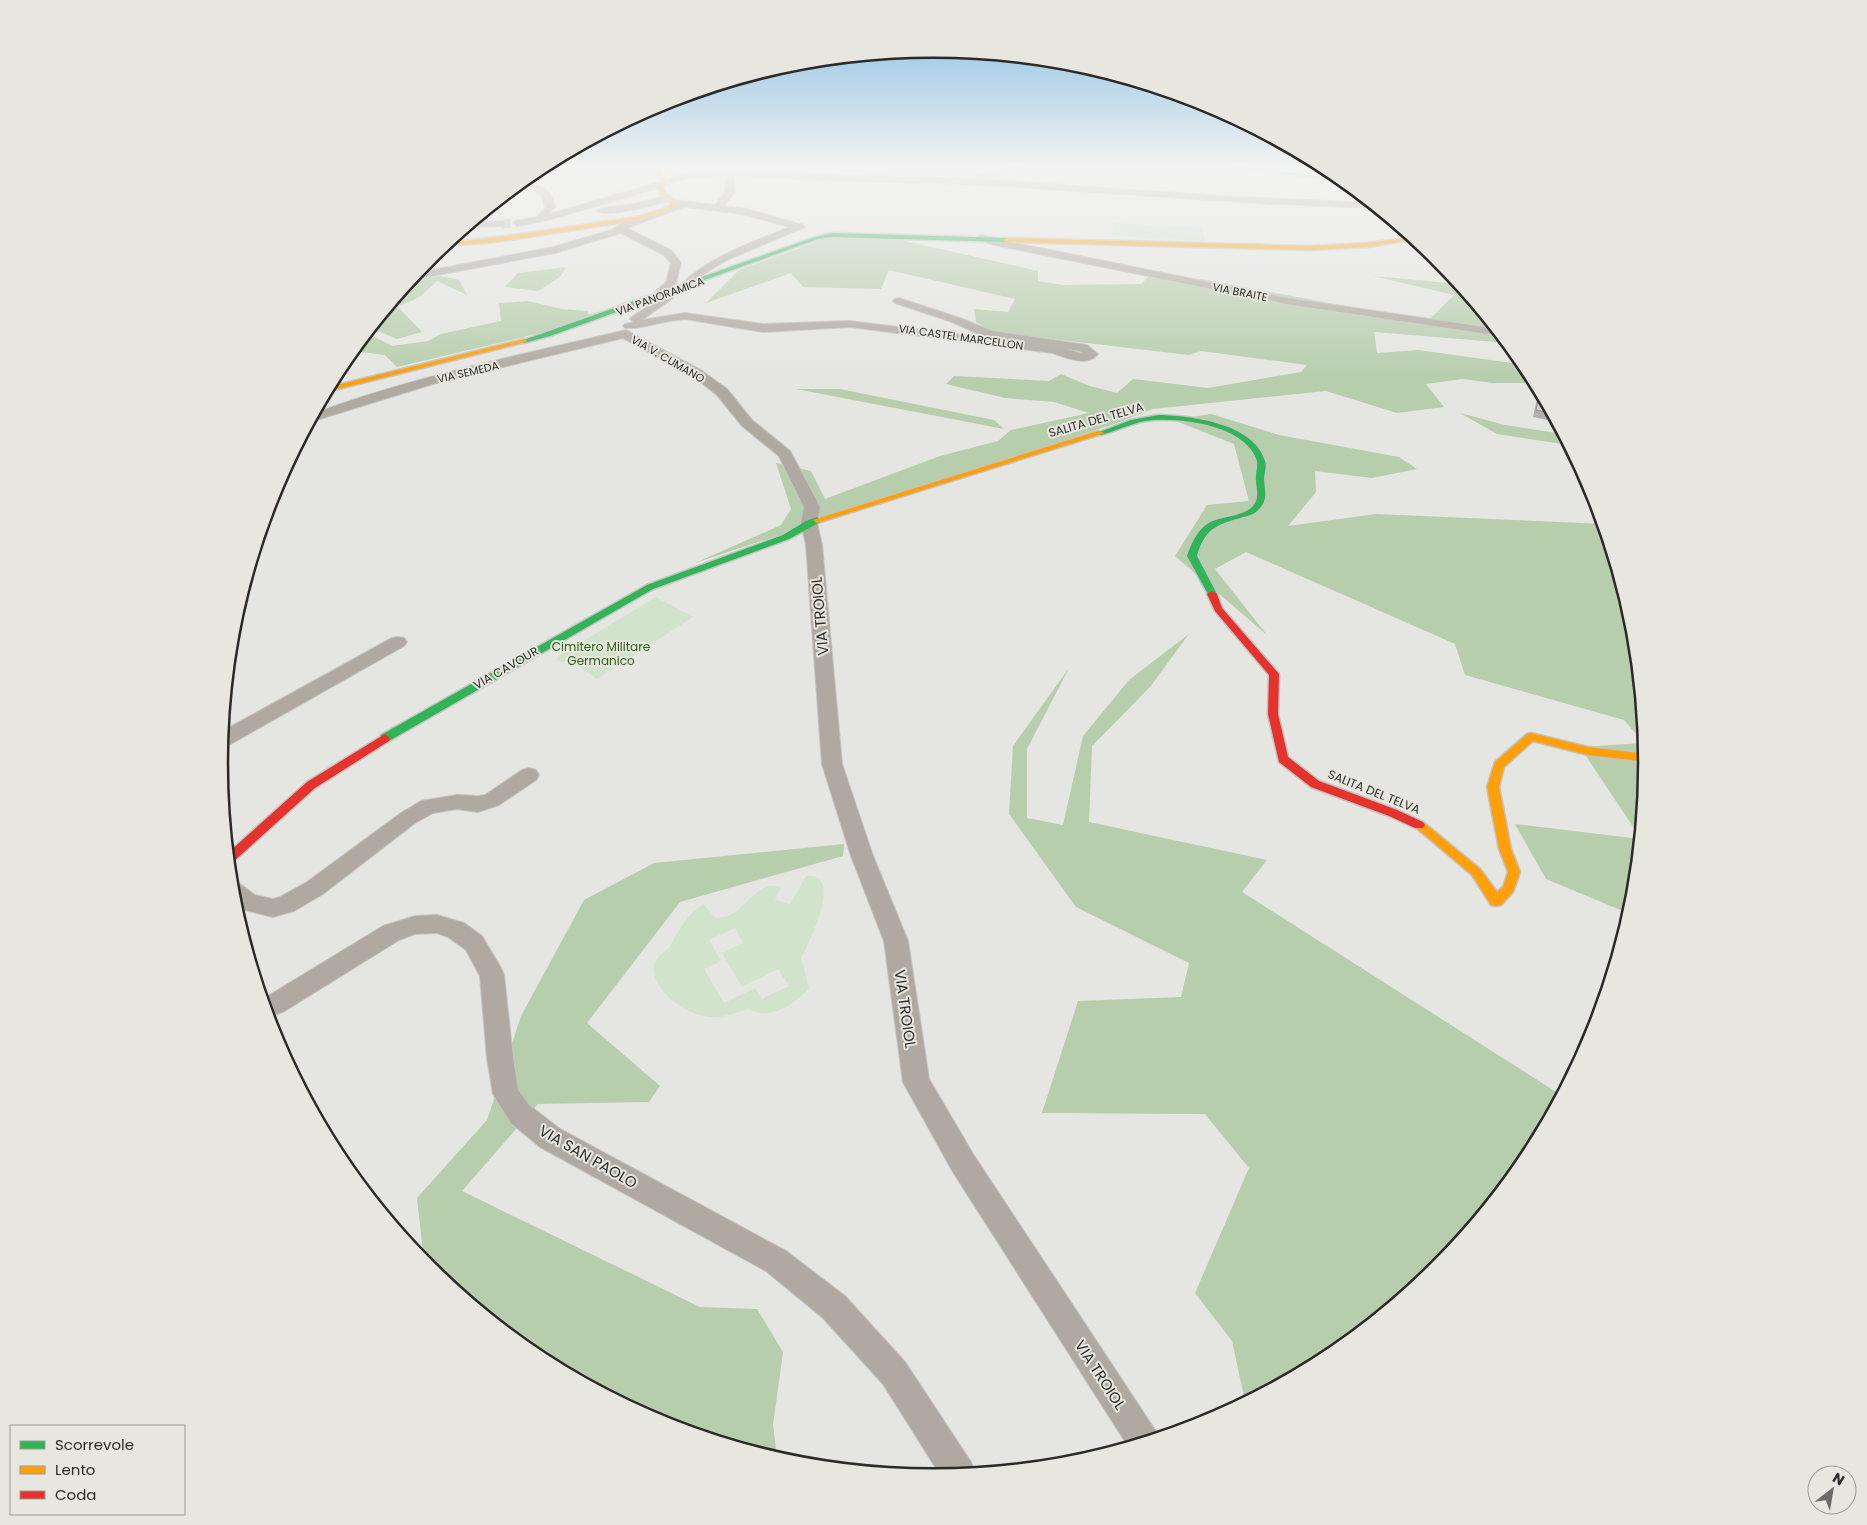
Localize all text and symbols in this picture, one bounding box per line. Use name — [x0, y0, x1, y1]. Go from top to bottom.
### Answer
street label: VIA PANORAMICA — [614, 272, 707, 319]
street label: VIA BRAITE — [1211, 279, 1269, 305]
street label: VIA CASTEL MARCELLON — [898, 320, 1024, 354]
street label: VIA V. CUMANO — [628, 331, 708, 387]
street label: VIA SEMEDA — [436, 357, 501, 387]
street label: SALITA DEL TELVA — [1046, 398, 1145, 441]
street label: VIA TROIOL — [806, 575, 833, 656]
park label: Cimitero Militare Germanico — [552, 638, 650, 669]
street label: VIA CAVOUR — [470, 642, 541, 693]
street label: SALITA DEL TELVA — [1326, 765, 1423, 818]
street label: VIA TROIOL — [890, 968, 921, 1050]
street label: VIA SAN PAOLO — [535, 1120, 641, 1193]
street label: VIA TROIOL — [1070, 1336, 1131, 1414]
legend — [10, 1425, 185, 1515]
text: Scorrevole — [55, 1434, 134, 1455]
text: Lento — [55, 1459, 95, 1480]
north arrow — [1807, 1465, 1857, 1515]
text: N — [1829, 1468, 1848, 1490]
text: Coda — [55, 1484, 96, 1505]

